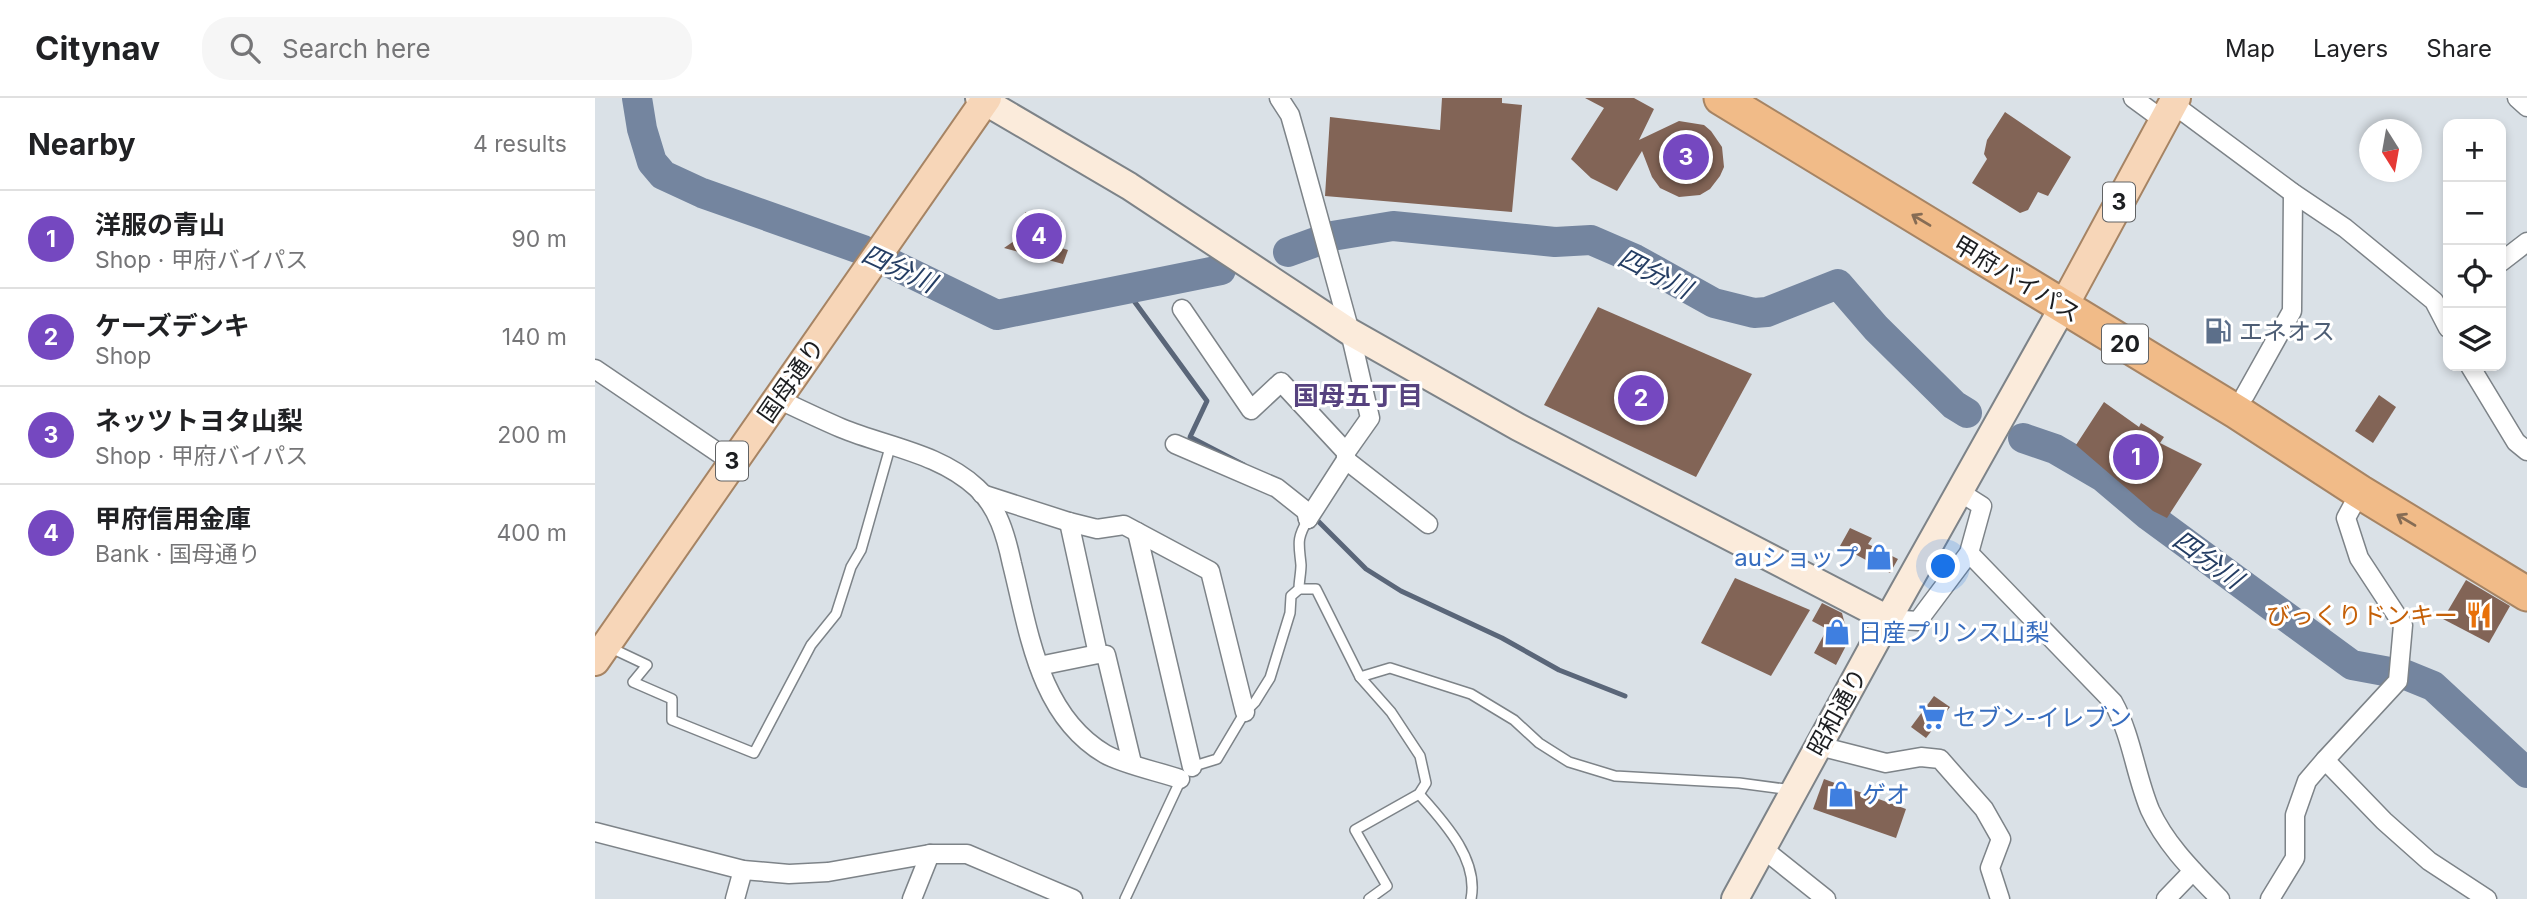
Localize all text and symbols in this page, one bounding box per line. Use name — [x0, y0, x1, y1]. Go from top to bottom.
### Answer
search box — [202, 17, 692, 80]
text: Citynav — [35, 28, 160, 68]
icon: search — [226, 29, 264, 67]
text: Search here — [282, 33, 431, 64]
text: Map — [2225, 34, 2275, 63]
text: Layers — [2313, 34, 2388, 63]
text: Share — [2426, 34, 2492, 63]
north arrow — [2359, 119, 2422, 182]
map controls — [2443, 119, 2506, 371]
button: + — [2443, 119, 2506, 182]
text: Nearby — [28, 126, 136, 162]
text: 4 results — [473, 130, 567, 158]
pin: 3 — [1663, 131, 1709, 183]
button: − — [2443, 182, 2506, 245]
road number: 3 — [2103, 183, 2135, 222]
text: 洋服の青山 — [95, 209, 225, 240]
pin: 4 — [1016, 210, 1062, 262]
one-way arrow — [1911, 213, 1931, 227]
text: 1 — [46, 225, 56, 253]
text: 90 m — [512, 225, 567, 253]
street label: 甲府バイパス — [1948, 230, 2086, 328]
water label: 四分川 — [857, 237, 944, 300]
water label: 四分川 — [1613, 241, 1699, 306]
button: locate — [2443, 245, 2506, 308]
text: Shop · 甲府バイパス — [95, 246, 308, 274]
button: layers — [2443, 308, 2506, 371]
text: ケーズデンキ — [95, 310, 250, 341]
fuel station icon: エネオス — [2203, 316, 2233, 346]
place label: エネオス — [2239, 317, 2335, 346]
text: 2 — [44, 323, 58, 351]
text: 140 m — [502, 323, 567, 351]
road number: 20 — [2102, 325, 2148, 364]
street label: 国母通り — [752, 332, 830, 428]
text: Shop — [95, 342, 151, 370]
pin: 2 — [1618, 372, 1664, 424]
district label: 国母五丁目 — [1293, 380, 1423, 411]
text: ネッツトヨタ山梨 — [95, 405, 303, 436]
text: 3 — [44, 421, 58, 449]
text: 200 m — [497, 421, 567, 449]
pin: 1 — [2113, 431, 2159, 483]
text: Shop · 甲府バイパス — [95, 442, 308, 470]
road number: 3 — [716, 442, 748, 480]
text: 甲府信用金庫 — [95, 503, 251, 534]
one-way arrow — [2396, 513, 2416, 527]
text: 4 — [43, 519, 59, 547]
text: 400 m — [497, 519, 567, 547]
water label: 四分川 — [2167, 524, 2251, 596]
text: Bank · 国母通り — [95, 540, 261, 568]
shop icon: auショップ — [1864, 542, 1894, 572]
place label: auショップ — [1734, 543, 1858, 572]
your location — [1926, 549, 1960, 583]
restaurant icon: びっくりドンキー — [2464, 600, 2494, 630]
place label: びっくりドンキー — [2266, 601, 2458, 630]
shop icon: 日産プリンス山梨 — [1822, 617, 1852, 647]
place label: 日産プリンス山梨 — [1858, 618, 2050, 647]
street label: 昭和通り — [1801, 663, 1873, 761]
supermarket icon: セブン-イレブン — [1917, 702, 1947, 732]
place label: セブン-イレブン — [1953, 703, 2132, 732]
shop icon: ゲオ — [1826, 779, 1856, 809]
place label: ゲオ — [1862, 780, 1910, 809]

